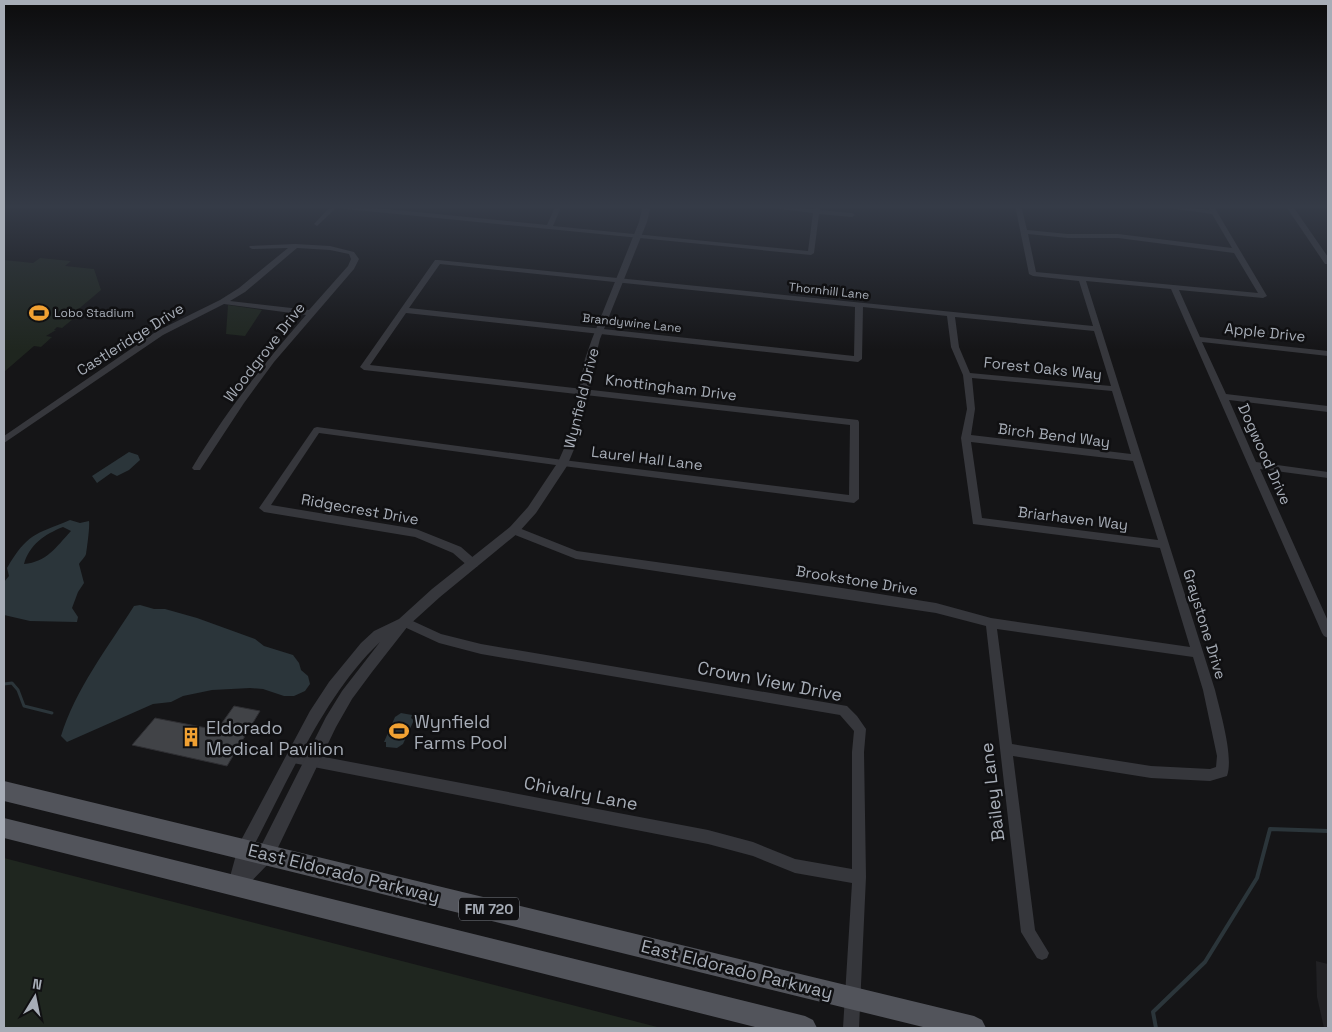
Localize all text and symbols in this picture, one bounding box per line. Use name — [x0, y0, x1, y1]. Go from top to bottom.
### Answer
street label: Thornhill Lane — [788, 279, 870, 303]
street label: Castleridge Drive — [73, 298, 187, 380]
street label: Woodgrove Drive — [219, 298, 309, 406]
sports icon: Lobo Stadium — [28, 302, 50, 324]
place label: Lobo Stadium — [54, 305, 134, 321]
street label: Brandywine Lane — [582, 310, 682, 336]
street label: Apple Drive — [1224, 318, 1306, 346]
street label: Wynfield Drive — [559, 346, 603, 450]
street label: Forest Oaks Way — [983, 352, 1103, 384]
street label: Knottingham Drive — [604, 370, 738, 405]
street label: Dogwood Drive — [1234, 400, 1296, 508]
street label: Birch Bend Way — [997, 419, 1111, 451]
street label: Laurel Hall Lane — [590, 442, 704, 474]
street label: Ridgecrest Drive — [300, 489, 420, 529]
street label: Briarhaven Way — [1017, 502, 1129, 534]
street label: Brookstone Drive — [795, 561, 919, 599]
street label: Graystone Drive — [1179, 567, 1231, 682]
street label: Crown View Drive — [696, 656, 844, 706]
place label: Wynfield Farms Pool — [414, 710, 508, 754]
place label: Eldorado Medical Pavilion — [206, 716, 344, 760]
sports icon: Wynfield Farms Pool — [388, 720, 410, 742]
building icon: Eldorado Medical Pavilion — [180, 726, 202, 748]
street label: Bailey Lane — [975, 741, 1009, 843]
street label: Chivalry Lane — [522, 771, 640, 815]
street label: East Eldorado Parkway — [246, 838, 442, 908]
road number: FM 720 — [459, 898, 519, 921]
street label: East Eldorado Parkway — [639, 934, 835, 1004]
north arrow — [10, 972, 60, 1022]
text: N — [31, 975, 43, 994]

